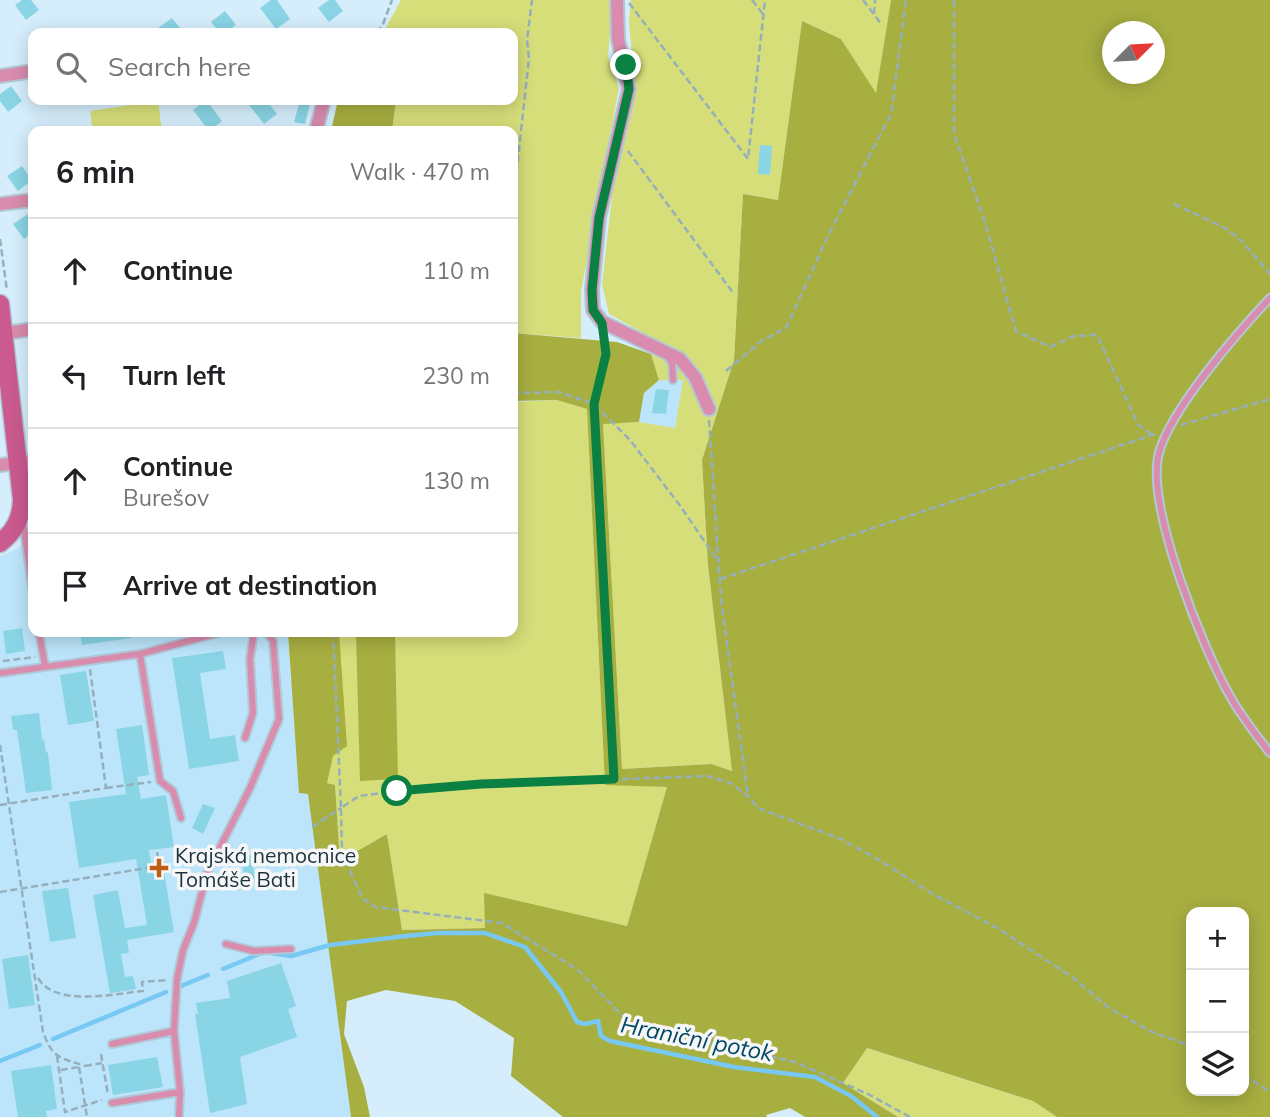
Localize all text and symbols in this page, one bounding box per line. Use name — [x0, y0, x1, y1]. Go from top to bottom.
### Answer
north arrow — [1102, 21, 1165, 84]
search box — [28, 28, 518, 105]
icon: search — [52, 48, 90, 86]
route end — [610, 49, 641, 80]
text: Search here — [108, 50, 251, 83]
text: 6 min — [56, 153, 135, 191]
text: Walk · 470 m — [350, 157, 490, 186]
icon: ahead — [56, 252, 94, 290]
text: Continue — [123, 254, 233, 287]
text: 110 m — [422, 256, 490, 285]
icon: left — [56, 357, 94, 395]
text: Turn left — [123, 359, 225, 392]
text: 230 m — [422, 361, 490, 390]
text: Continue — [123, 450, 233, 483]
icon: ahead — [56, 462, 94, 500]
text: 130 m — [422, 466, 490, 495]
text: Burešov — [123, 483, 209, 512]
icon: arrive — [56, 567, 94, 605]
text: Arrive at destination — [123, 569, 378, 602]
route start — [381, 775, 412, 806]
place label: Krajská nemocnice Tomáše Bati — [175, 842, 356, 892]
marker: Krajská nemocnice Tomáše Bati — [149, 858, 169, 878]
map controls — [1186, 907, 1249, 1096]
button: + — [1186, 907, 1249, 970]
button: − — [1186, 970, 1249, 1033]
water label: Hraniční potok — [618, 1010, 777, 1068]
button: layers — [1186, 1033, 1249, 1096]

